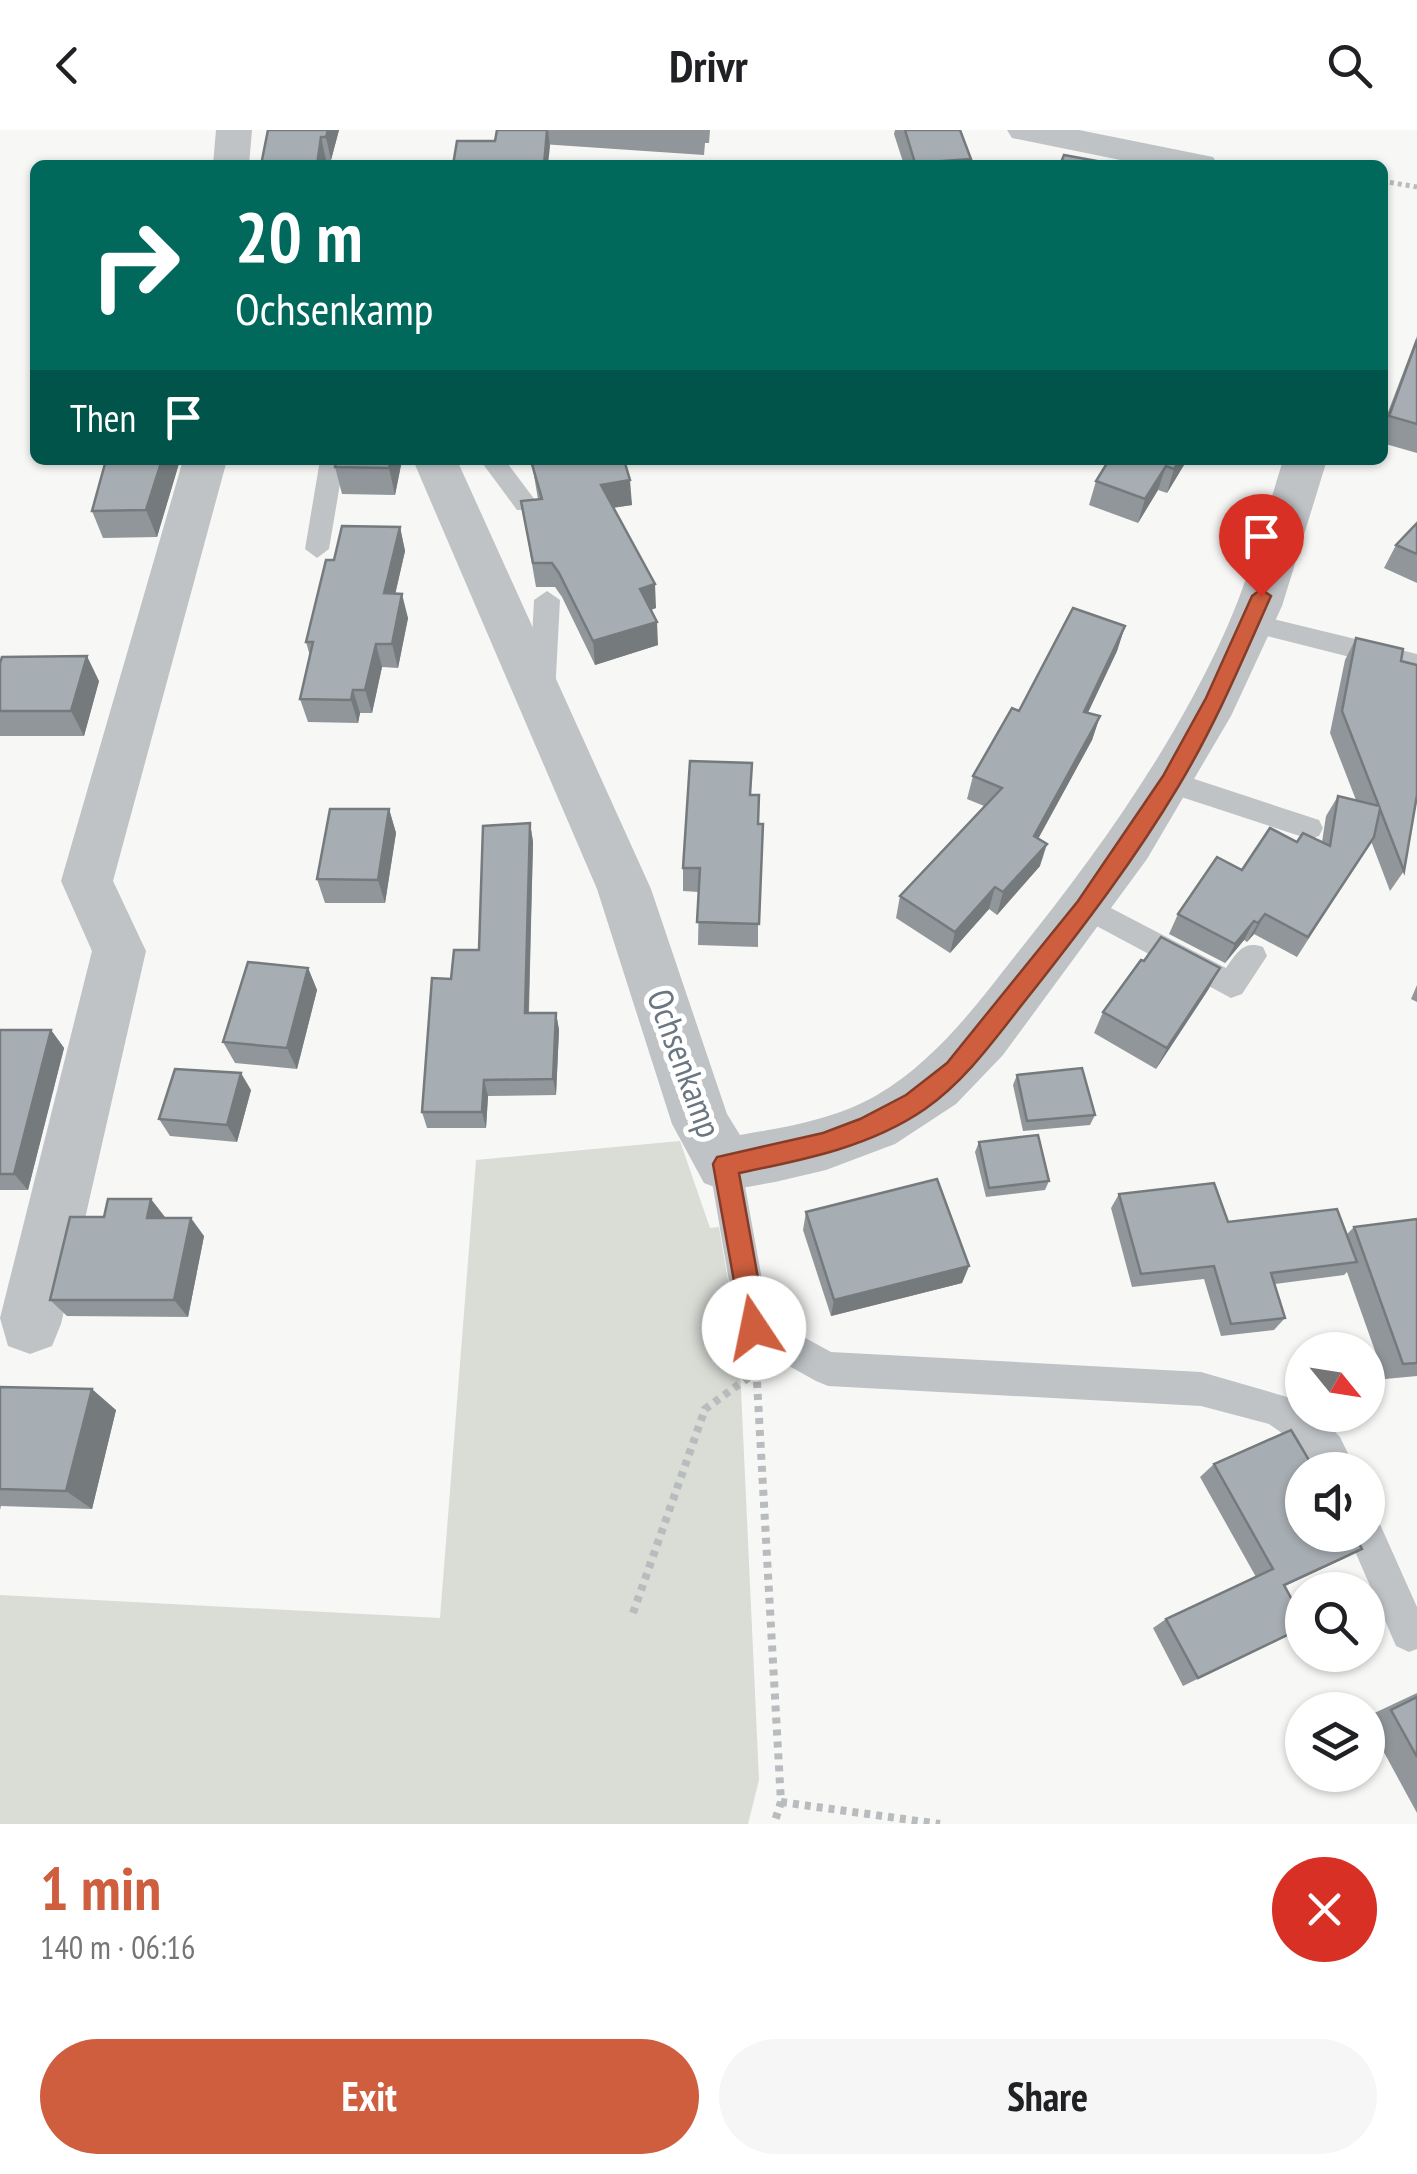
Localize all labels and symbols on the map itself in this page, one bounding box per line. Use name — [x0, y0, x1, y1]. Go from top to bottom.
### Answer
pin — [1219, 494, 1304, 597]
street label: Ochsenkamp — [637, 983, 733, 1143]
position arrow — [702, 1276, 806, 1380]
north arrow — [1285, 1332, 1385, 1432]

